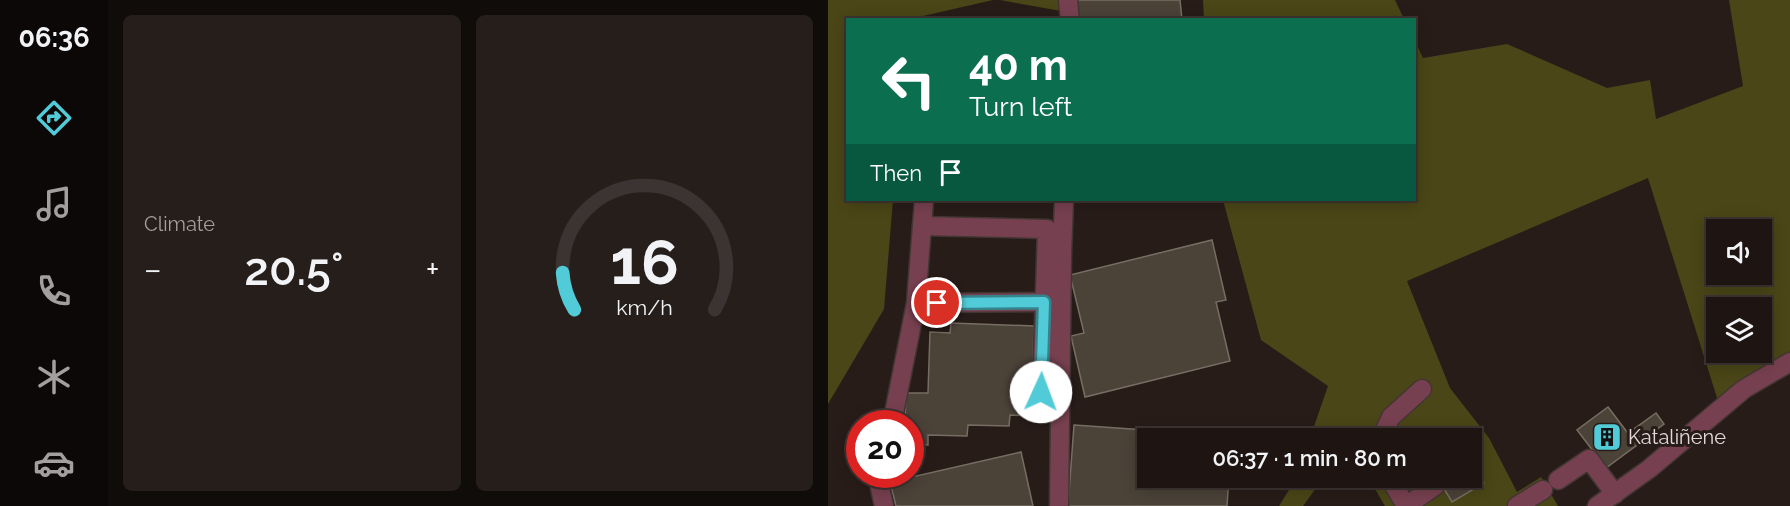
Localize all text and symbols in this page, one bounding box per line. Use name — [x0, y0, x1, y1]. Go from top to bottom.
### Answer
text: 06:36 — [18, 22, 90, 53]
text: 40 m — [969, 41, 1068, 90]
icon: left — [870, 42, 948, 120]
text: Turn left — [969, 91, 1072, 122]
icon: directions — [33, 97, 75, 139]
icon: arrive — [934, 156, 967, 189]
text: Then — [870, 160, 922, 186]
icon: music — [33, 183, 75, 225]
text: Climate — [144, 212, 215, 236]
map controls — [1706, 219, 1772, 363]
button: sound — [1706, 219, 1772, 285]
text: 16 — [610, 225, 679, 299]
text: 20.5° — [244, 243, 343, 296]
text: − — [144, 250, 162, 289]
text: + — [426, 250, 439, 289]
icon: phone — [33, 270, 75, 312]
pin — [911, 277, 962, 328]
icon: arrive — [920, 286, 953, 319]
text: km/h — [616, 295, 673, 320]
button: layers — [1706, 297, 1772, 363]
icon: climate — [33, 356, 75, 398]
position arrow — [1009, 360, 1073, 424]
speed limit sign: 20 — [846, 410, 924, 488]
building icon: Kataliñene — [1591, 421, 1623, 453]
place label: Kataliñene — [1628, 425, 1726, 449]
icon: car — [33, 442, 75, 484]
text: 06:37 · 1 min · 80 m — [1212, 445, 1407, 471]

